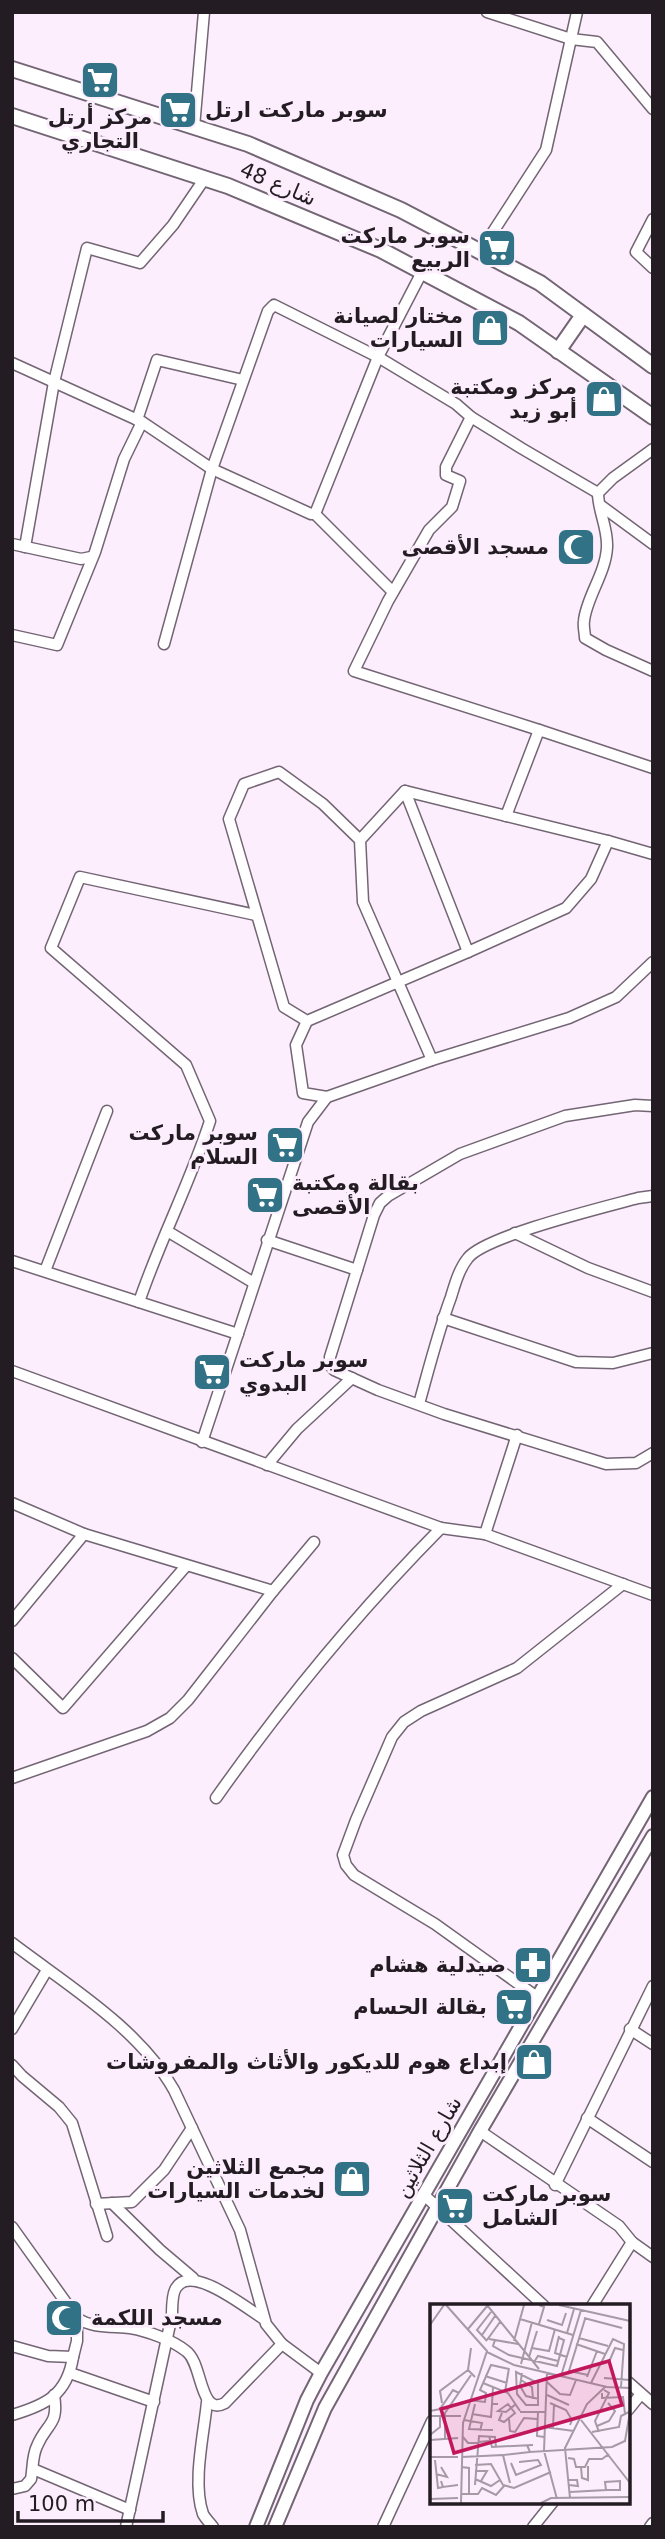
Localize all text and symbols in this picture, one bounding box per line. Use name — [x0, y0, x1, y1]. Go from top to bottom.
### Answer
supermarket icon: مركز أرتل التجاري — [79, 59, 121, 101]
supermarket icon: سوبر ماركت ارتل — [157, 89, 199, 131]
place label: سوبر ماركت ارتل — [205, 98, 388, 122]
place label: مركز أرتل التجاري — [48, 102, 152, 154]
street label: شارع 48 — [236, 157, 320, 211]
place label: سوبر ماركت الربيع — [341, 224, 470, 272]
supermarket icon: سوبر ماركت الربيع — [476, 227, 518, 269]
place label: مختار لصيانة السيارات — [333, 304, 463, 352]
shop icon: مختار لصيانة السيارات — [469, 307, 511, 349]
place label: مركز ومكتبة أبو زيد — [450, 375, 577, 423]
shop icon: مركز ومكتبة أبو زيد — [583, 378, 625, 420]
mosque icon: مسجد الأقصى — [555, 526, 597, 568]
place label: مسجد الأقصى — [402, 533, 549, 559]
place label: سوبر ماركت السلام — [129, 1121, 258, 1169]
supermarket icon: سوبر ماركت السلام — [264, 1124, 306, 1166]
place label: بقالة ومكتبة الأقصى — [292, 1171, 419, 1219]
supermarket icon: بقالة ومكتبة الأقصى — [244, 1174, 286, 1216]
place label: سوبر ماركت البدوي — [239, 1348, 369, 1397]
supermarket icon: سوبر ماركت البدوي — [191, 1351, 233, 1393]
pharmacy icon: صيدلية هشام — [512, 1944, 554, 1986]
place label: صيدلية هشام — [369, 1953, 506, 1977]
supermarket icon: بقالة الحسام — [493, 1986, 535, 2028]
place label: بقالة الحسام — [353, 1995, 487, 2019]
shop icon: إبداع هوم للديكور والأثاث والمفروشات — [513, 2041, 555, 2083]
place label: إبداع هوم للديكور والأثاث والمفروشات — [106, 2048, 507, 2074]
street label: شارع الثلاثين — [389, 2092, 467, 2202]
place label: مجمع الثلاثين لخدمات السيارات — [147, 2155, 325, 2203]
shop icon: مجمع الثلاثين لخدمات السيارات — [331, 2158, 373, 2200]
place label: سوبر ماركت الشامل — [482, 2182, 612, 2230]
supermarket icon: سوبر ماركت الشامل — [434, 2185, 476, 2227]
mosque icon: مسجد اللكمة — [43, 2297, 85, 2339]
inset map — [430, 2304, 630, 2504]
place label: مسجد اللكمة — [91, 2306, 223, 2330]
scale bar — [18, 2480, 163, 2524]
text: 100 m — [28, 2492, 95, 2516]

